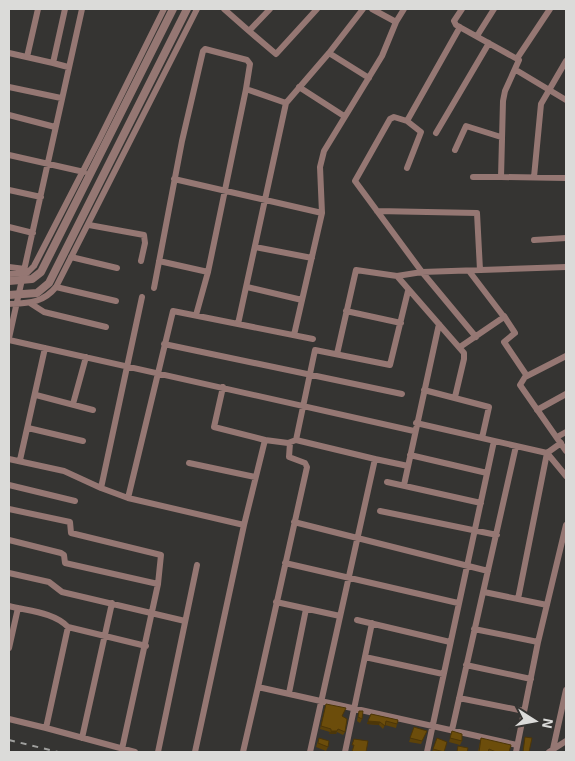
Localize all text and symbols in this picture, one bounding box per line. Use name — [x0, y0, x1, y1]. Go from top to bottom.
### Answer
north arrow — [510, 696, 560, 746]
text: N — [539, 717, 558, 730]

